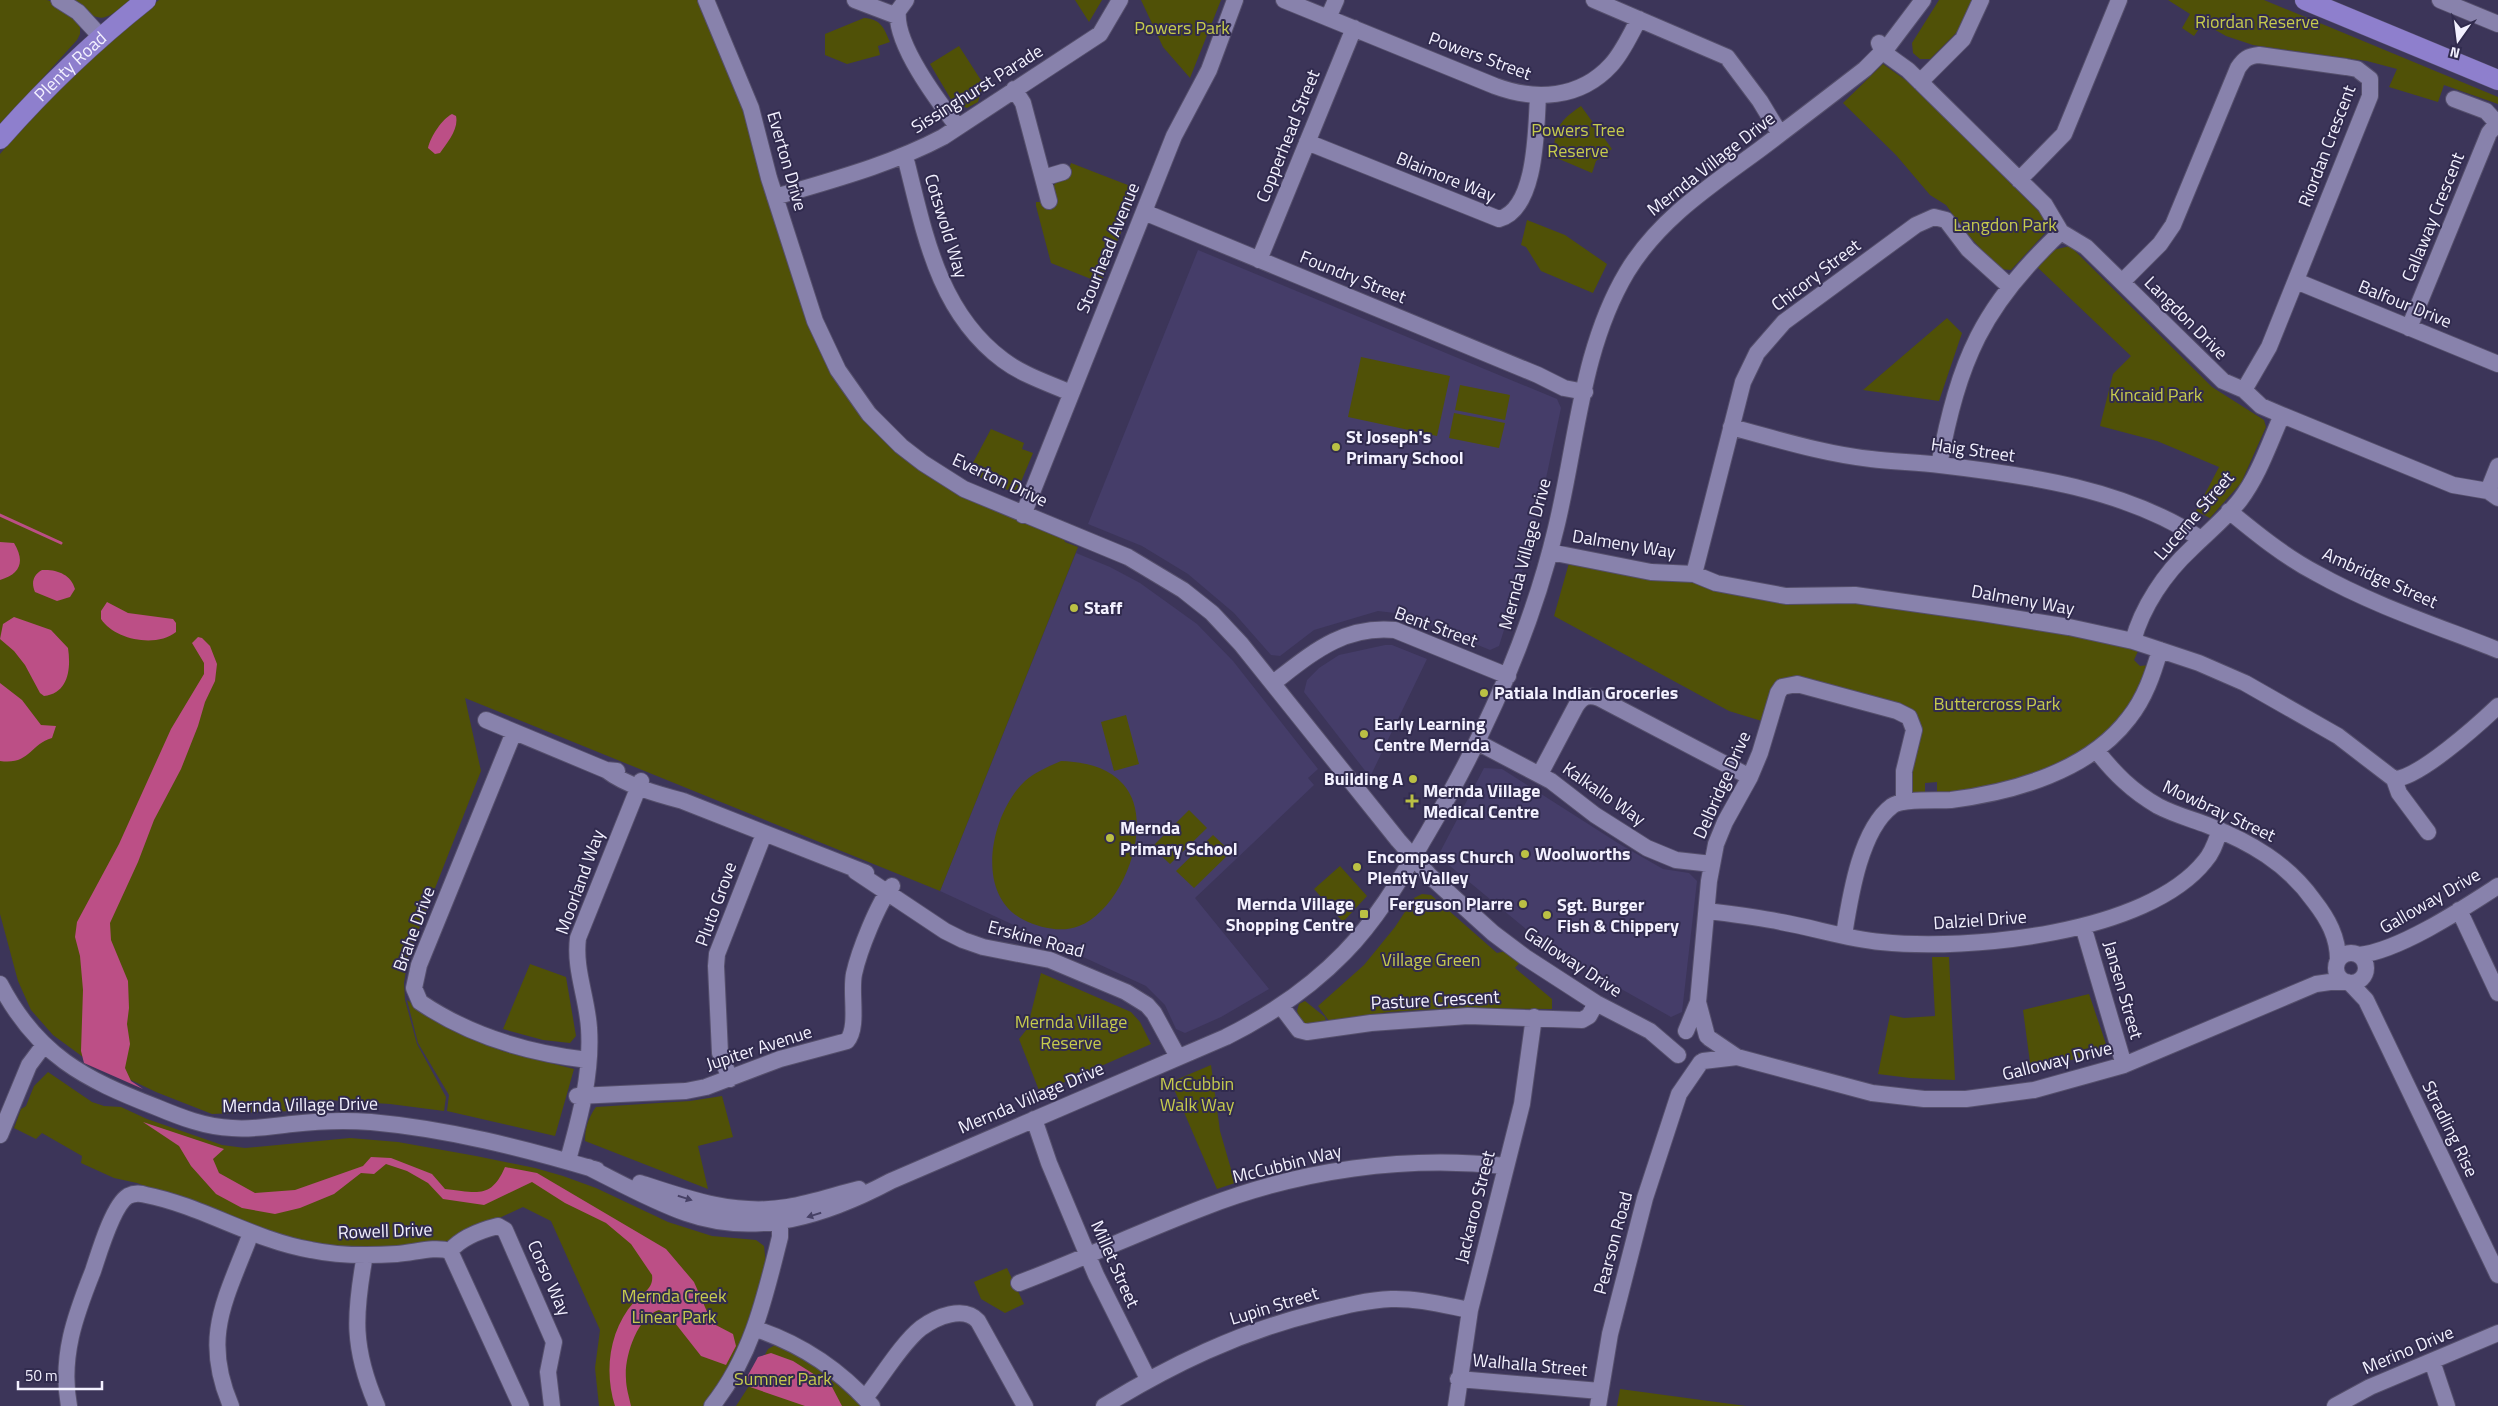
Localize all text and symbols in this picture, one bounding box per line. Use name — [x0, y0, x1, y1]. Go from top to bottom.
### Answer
park label: Riordan Reserve — [2195, 8, 2319, 35]
park label: Powers Park — [1134, 14, 1230, 41]
north arrow — [2433, 15, 2483, 65]
street label: Powers Street — [1425, 24, 1536, 87]
street label: Plenty Road — [27, 25, 112, 108]
street label: Sissinghurst Parade — [906, 37, 1048, 140]
text: N — [2447, 42, 2462, 64]
street label: Copperhead Street — [1249, 65, 1327, 206]
street label: Riordan Crescent — [2291, 80, 2362, 211]
street label: Mernda Village Drive — [1641, 105, 1780, 222]
street label: Everton Drive — [760, 108, 815, 214]
park label: Powers Tree Reserve — [1531, 116, 1625, 164]
street label: Blaimore Way — [1392, 144, 1500, 209]
street label: Callaway Crescent — [2394, 147, 2471, 286]
street label: Cotswold Way — [918, 170, 975, 282]
street label: Stourhead Avenue — [1069, 178, 1146, 317]
park label: Langdon Park — [1953, 211, 2057, 238]
street label: Chicory Street — [1765, 232, 1867, 317]
street label: Foundry Street — [1296, 243, 1411, 310]
street label: Langdon Drive — [2138, 270, 2234, 366]
street label: Balfour Drive — [2354, 273, 2456, 335]
park label: Kincaid Park — [2110, 381, 2203, 408]
place label: St Joseph's Primary School — [1346, 423, 1464, 471]
street label: Haig Street — [1929, 430, 2018, 469]
marker: St Joseph's Primary School — [1330, 441, 1342, 453]
street label: Everton Drive — [948, 446, 1052, 513]
street label: Lucerne Street — [2147, 465, 2240, 566]
street label: Mernda Village Drive — [1491, 475, 1558, 633]
street label: Dalmeny Way — [1570, 522, 1678, 565]
street label: Ambridge Street — [2318, 540, 2443, 615]
street label: Dalmeny Way — [1969, 577, 2077, 622]
place label: Staff — [1084, 594, 1123, 621]
street label: Bent Street — [1391, 599, 1482, 654]
marker: Staff — [1068, 602, 1080, 614]
place label: Patiala Indian Groceries — [1494, 679, 1678, 706]
marker: Patiala Indian Groceries — [1478, 687, 1490, 699]
park label: Buttercross Park — [1934, 690, 2061, 717]
place label: Early Learning Centre Mernda — [1374, 710, 1489, 758]
street label: Delbridge Drive — [1686, 726, 1757, 843]
marker: Early Learning Centre Mernda — [1358, 728, 1370, 740]
street label: Kalkallo Way — [1557, 755, 1652, 832]
place label: Building A — [1324, 765, 1403, 792]
marker: Building A — [1407, 773, 1419, 785]
street label: Mowbray Street — [2158, 773, 2281, 849]
place label: Mernda Village Medical Centre — [1423, 777, 1540, 825]
marker: Mernda Village Medical Centre — [1405, 794, 1419, 808]
place label: Mernda Primary School — [1120, 814, 1238, 862]
street label: Moorland Way — [548, 825, 611, 938]
marker: Mernda Primary School — [1104, 832, 1116, 844]
place label: Woolworths — [1535, 840, 1631, 867]
place label: Encompass Church Plenty Valley — [1367, 843, 1514, 891]
marker: Woolworths — [1519, 848, 1531, 860]
street label: Pluto Grove — [688, 858, 743, 950]
marker: Encompass Church Plenty Valley — [1351, 861, 1363, 873]
street label: Galloway Drive — [2374, 861, 2485, 940]
street label: Brahe Drive — [386, 883, 441, 975]
place label: Mernda Village Shopping Centre — [1226, 890, 1354, 938]
place label: Ferguson Plarre — [1389, 890, 1513, 917]
place label: Sgt. Burger Fish & Chippery — [1557, 891, 1679, 939]
marker: Ferguson Plarre — [1517, 898, 1529, 910]
street label: Dalziel Drive — [1932, 903, 2028, 936]
marker: Mernda Village Shopping Centre — [1358, 908, 1370, 920]
marker: Sgt. Burger Fish & Chippery — [1541, 909, 1553, 921]
street label: Erskine Road — [985, 913, 1087, 964]
street label: Galloway Drive — [1519, 920, 1628, 1004]
street label: Jansen Street — [2097, 937, 2151, 1043]
park label: Village Green — [1381, 946, 1481, 973]
street label: Pasture Crescent — [1370, 983, 1501, 1016]
park label: Mernda Village Reserve — [1015, 1008, 1127, 1056]
street label: Jupiter Avenue — [702, 1018, 815, 1077]
street label: Galloway Drive — [1999, 1034, 2115, 1087]
street label: Mernda Village Drive — [954, 1055, 1108, 1140]
park label: McCubbin Walk Way — [1160, 1070, 1235, 1118]
street label: Stradling Rise — [2415, 1076, 2485, 1182]
street label: Mernda Village Drive — [222, 1090, 378, 1119]
street label: McCubbin Way — [1229, 1137, 1345, 1190]
street label: Jackaroo Street — [1447, 1147, 1502, 1266]
street label: Pearson Road — [1586, 1188, 1639, 1297]
one-way arrow — [677, 1194, 692, 1202]
one-way arrow — [807, 1211, 822, 1219]
street label: Rowell Drive — [337, 1215, 433, 1246]
street label: Millet Street — [1084, 1216, 1147, 1312]
street label: Corso Way — [521, 1236, 578, 1320]
street label: Lupin Street — [1226, 1279, 1322, 1332]
park label: Mernda Creek Linear Park — [621, 1282, 727, 1330]
street label: Merino Drive — [2358, 1318, 2458, 1381]
street label: Walhalla Street — [1471, 1346, 1589, 1383]
scale bar — [18, 1358, 101, 1390]
text: 50 m — [25, 1364, 58, 1387]
park label: Sumner Park — [734, 1365, 832, 1392]

